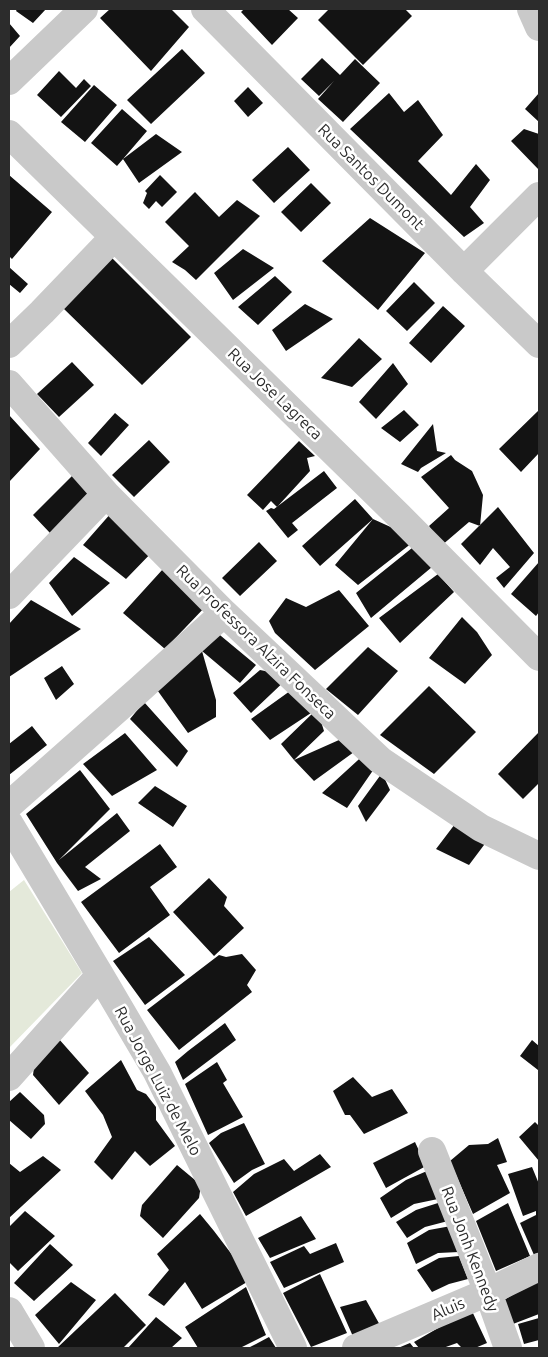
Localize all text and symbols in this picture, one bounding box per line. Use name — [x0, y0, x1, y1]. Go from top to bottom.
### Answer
street label: Rua Santos Dumont — [314, 120, 428, 234]
street label: Rua Jose Lagreca — [224, 344, 326, 444]
street label: Rua Professora Alzira Fonseca — [172, 561, 340, 723]
street label: Rua Jorge Luiz de Melo — [110, 1003, 206, 1159]
street label: Rua Jonh Kennedy — [437, 1184, 503, 1314]
street label: Aluis — [428, 1293, 468, 1325]

